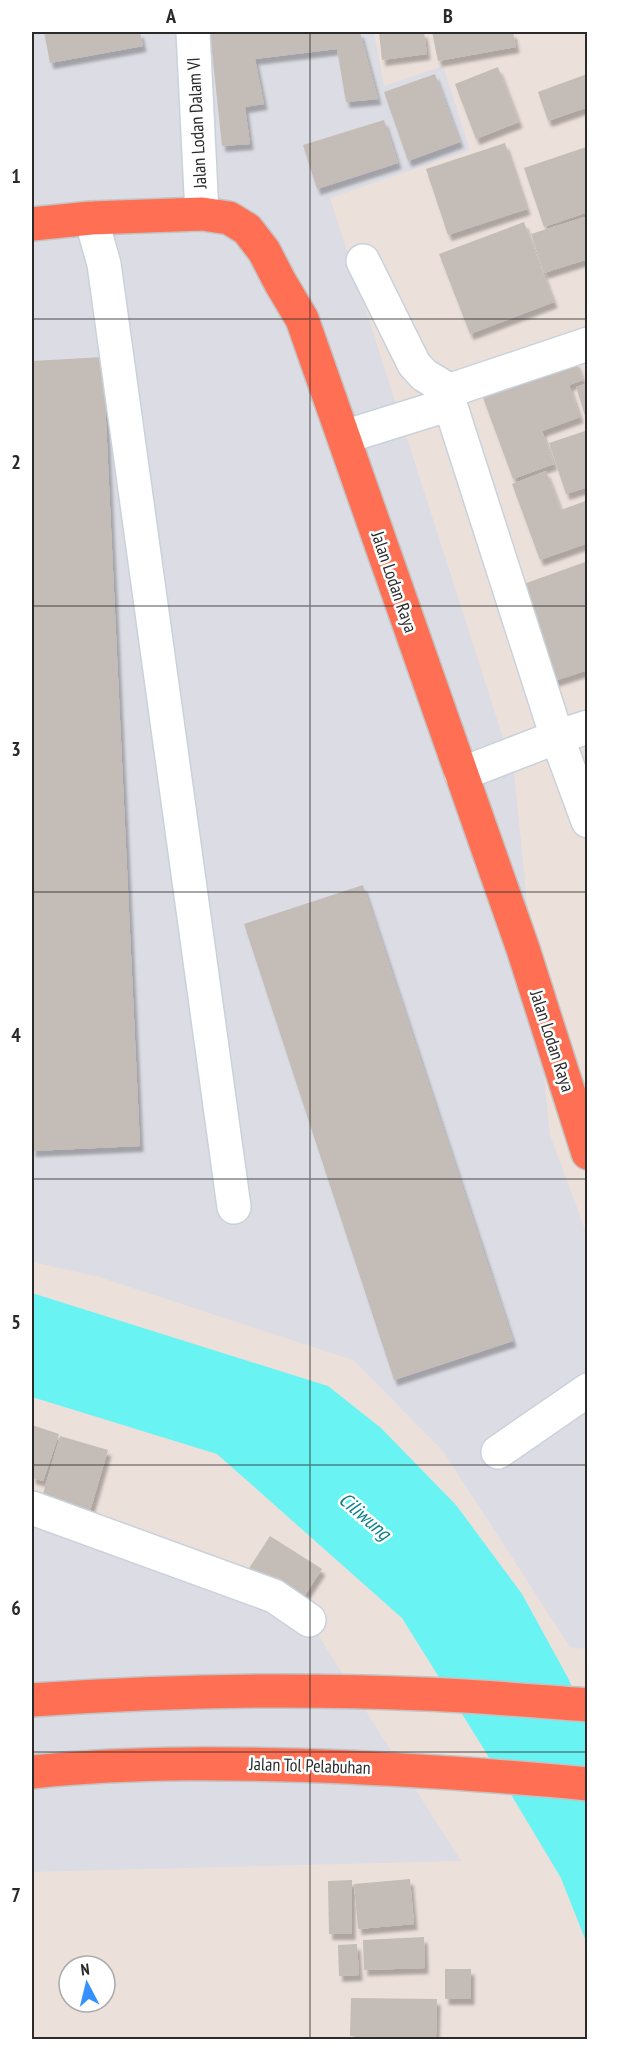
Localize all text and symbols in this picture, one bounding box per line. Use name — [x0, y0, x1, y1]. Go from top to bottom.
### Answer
text: A — [165, 3, 177, 29]
text: B — [443, 3, 453, 29]
street label: Jalan Lodan Dalam VI — [182, 57, 211, 190]
text: 1 — [11, 163, 21, 189]
text: 2 — [11, 449, 21, 475]
street label: Jalan Lodan Raya — [366, 527, 423, 636]
text: 3 — [11, 736, 21, 762]
street label: Jalan Lodan Raya — [525, 986, 580, 1095]
text: 4 — [11, 1022, 21, 1048]
text: 5 — [11, 1309, 21, 1335]
water label: Ciliwung — [334, 1486, 397, 1547]
text: 6 — [11, 1595, 21, 1621]
street label: Jalan Tol Pelabuhan — [248, 1752, 371, 1779]
text: 7 — [11, 1882, 21, 1908]
north arrow — [57, 1954, 117, 2014]
text: N — [80, 1959, 91, 1980]

